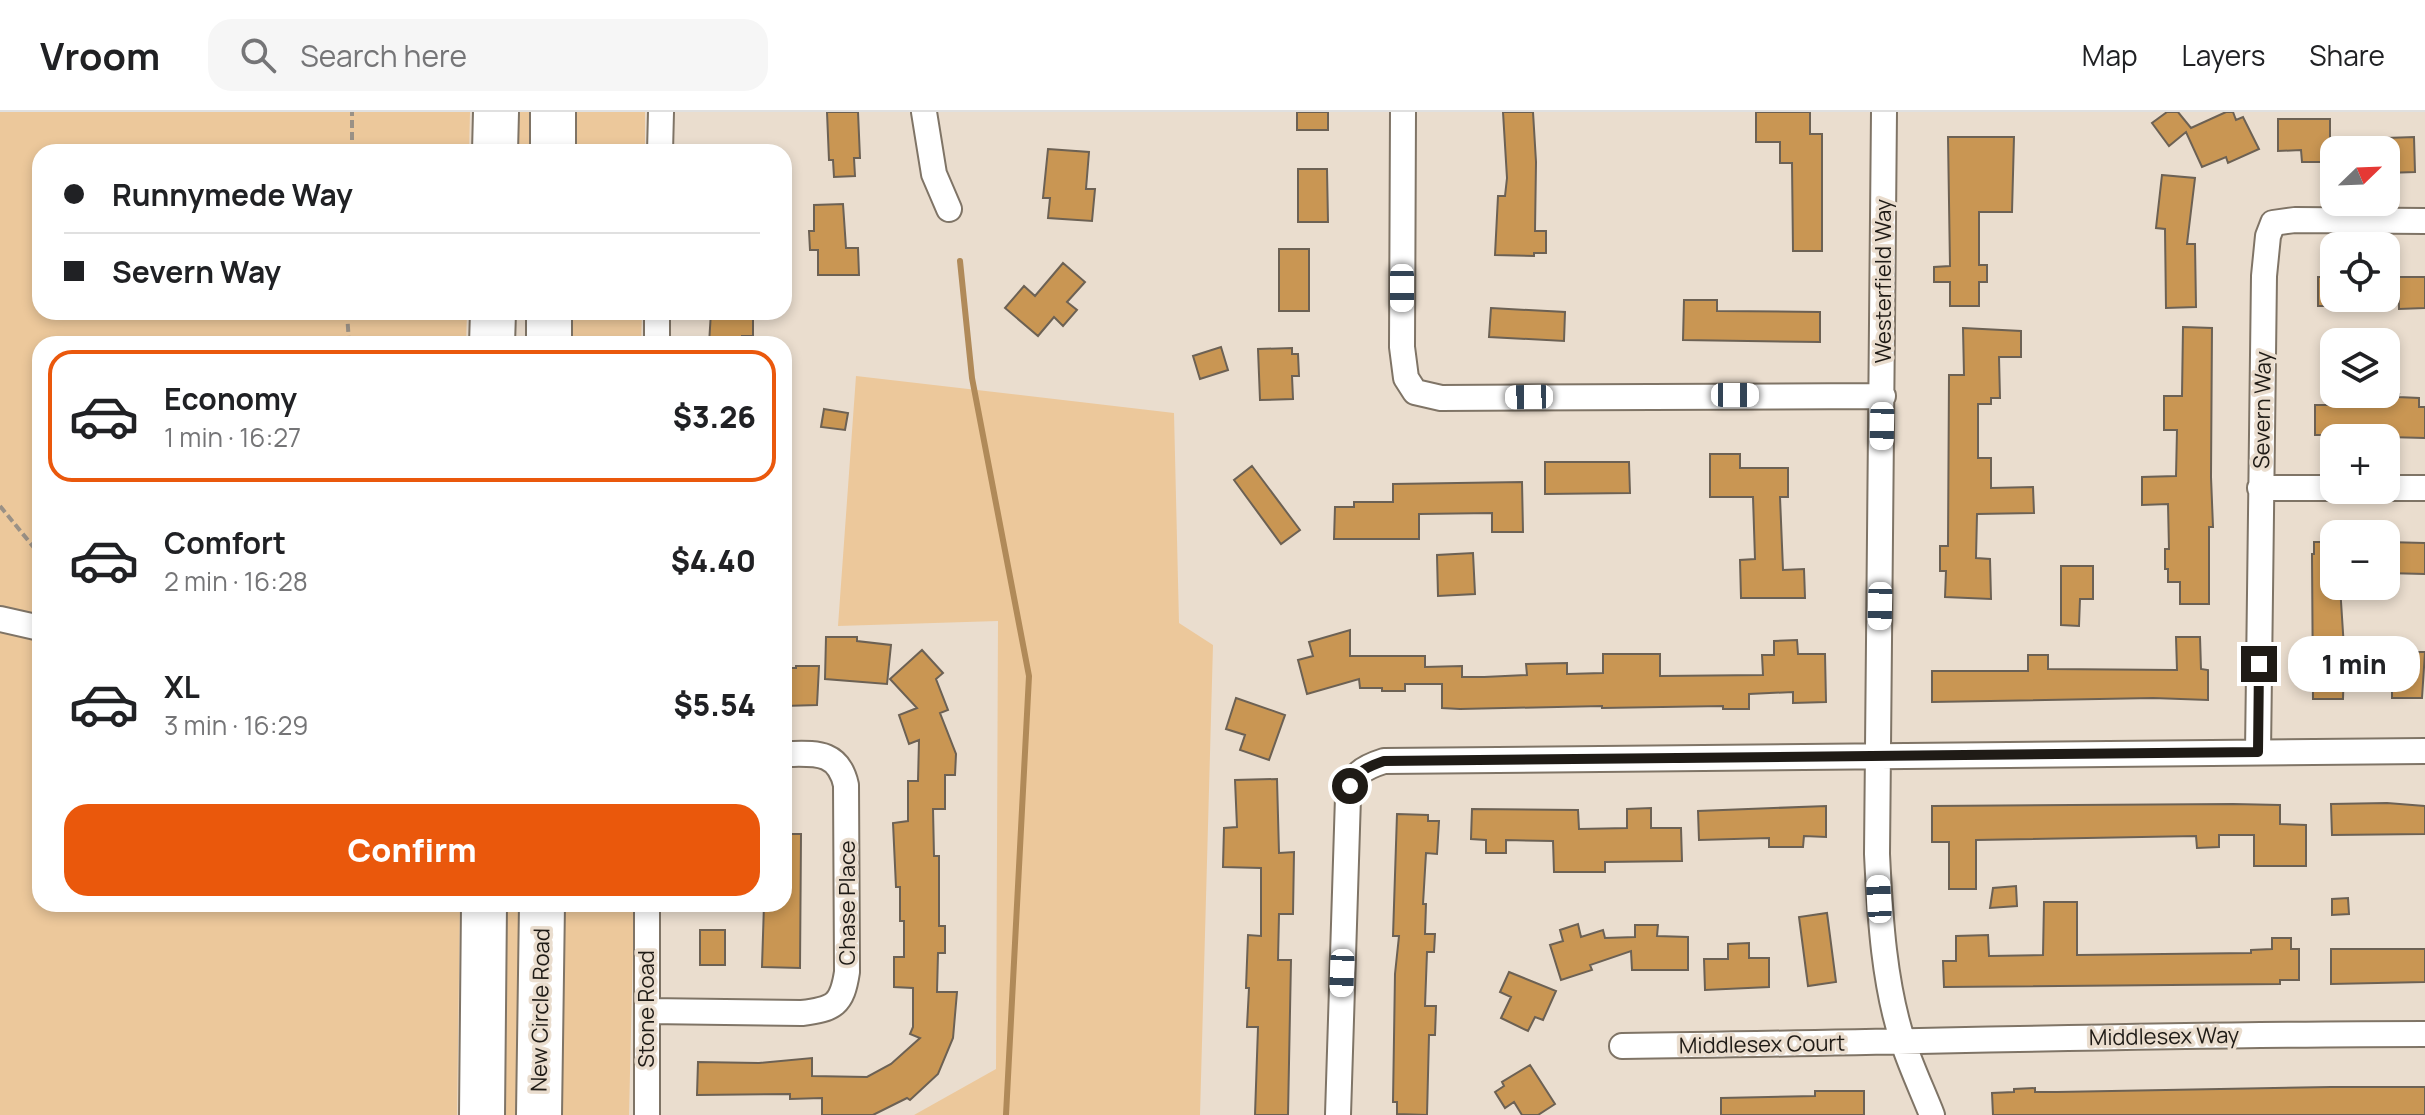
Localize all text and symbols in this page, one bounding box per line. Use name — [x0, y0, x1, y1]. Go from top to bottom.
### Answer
search box — [208, 19, 768, 91]
text: Vroom — [40, 29, 160, 81]
icon: search — [236, 33, 280, 77]
text: Search here — [300, 35, 467, 76]
text: Map — [2082, 36, 2138, 74]
text: Layers — [2182, 36, 2265, 74]
text: Share — [2309, 36, 2385, 74]
north arrow — [2320, 136, 2400, 216]
map controls — [2320, 136, 2400, 600]
text: Runnymede Way — [112, 174, 353, 215]
street label: Westerfield Way — [1868, 198, 1898, 363]
button: locate — [2320, 232, 2400, 312]
text: Severn Way — [112, 251, 281, 292]
car — [1390, 264, 1414, 312]
button: layers — [2320, 328, 2400, 408]
street label: Severn Way — [2246, 350, 2278, 469]
text: Economy — [164, 378, 297, 419]
icon: car — [68, 380, 140, 452]
car — [1711, 383, 1759, 407]
car — [1505, 385, 1553, 409]
text: $3.26 — [673, 396, 756, 437]
car — [1870, 402, 1894, 450]
text: 1 min · 16:27 — [164, 419, 301, 455]
button: + — [2320, 424, 2400, 504]
button: − — [2320, 520, 2400, 600]
text: Comfort — [164, 522, 286, 563]
icon: car — [68, 524, 140, 596]
text: $4.40 — [671, 540, 756, 581]
text: 2 min · 16:28 — [164, 563, 308, 599]
car — [1868, 582, 1892, 630]
callout: 1 min — [2287, 636, 2419, 692]
route end — [2241, 646, 2277, 682]
text: 1 min — [2321, 646, 2387, 682]
text: XL — [164, 666, 200, 707]
icon: car — [68, 668, 140, 740]
text: $5.54 — [673, 684, 756, 725]
text: 3 min · 16:29 — [164, 707, 308, 743]
route start — [1332, 768, 1368, 804]
button: Confirm — [64, 804, 760, 896]
street label: Chase Place — [832, 840, 862, 966]
car — [1866, 874, 1892, 924]
street label: New Circle Road — [524, 928, 556, 1092]
car — [1329, 949, 1355, 997]
street label: Stone Road — [631, 950, 661, 1068]
street label: Middlesex Way — [2089, 1020, 2240, 1052]
street label: Middlesex Court — [1679, 1028, 1846, 1060]

